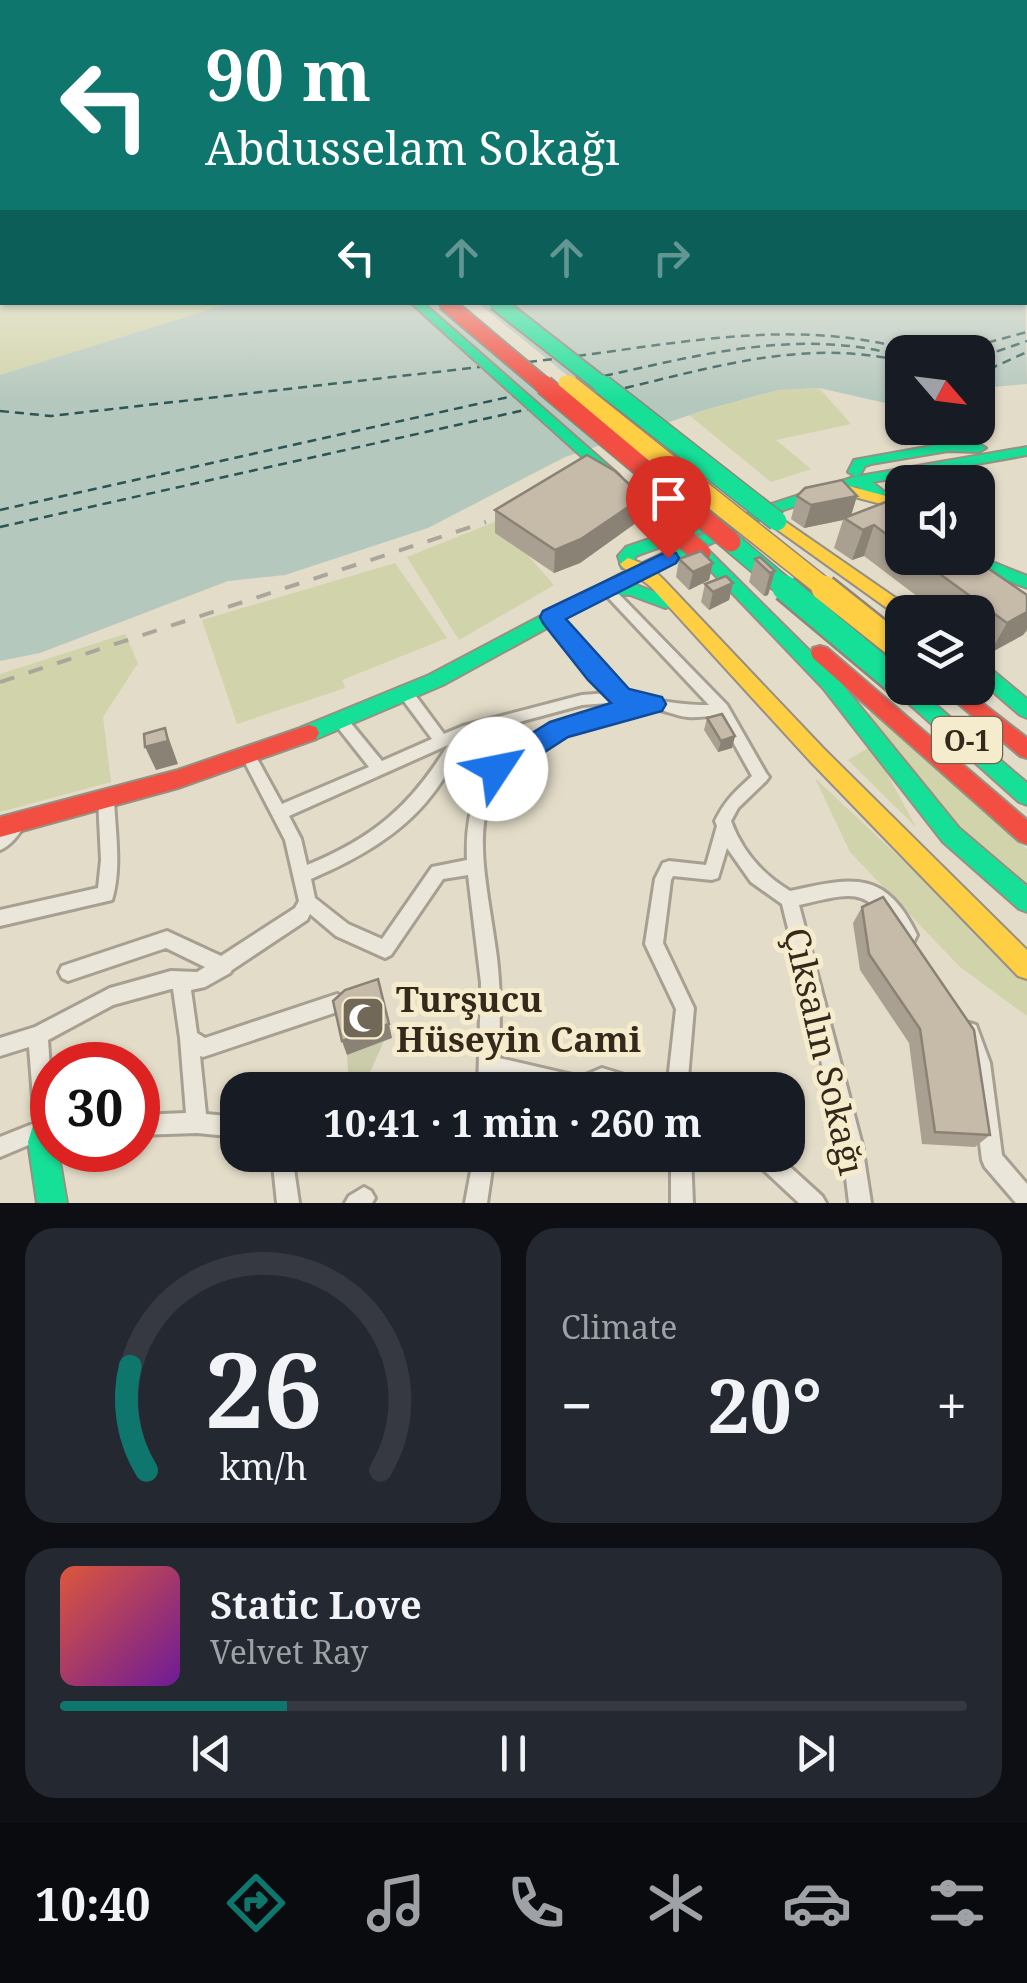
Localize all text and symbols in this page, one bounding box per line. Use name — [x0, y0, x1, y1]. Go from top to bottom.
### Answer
text: 90 m — [205, 26, 371, 122]
icon: left — [40, 40, 170, 170]
text: Abdusselam Sokağı — [205, 117, 619, 178]
icon: left — [329, 230, 384, 285]
icon: ahead — [434, 230, 489, 285]
icon: ahead — [539, 230, 594, 285]
icon: right — [644, 230, 699, 285]
north arrow — [885, 335, 995, 445]
map controls — [885, 335, 995, 705]
pin — [626, 456, 711, 559]
button: sound — [885, 465, 995, 575]
icon: arrive — [641, 471, 696, 526]
button: layers — [885, 595, 995, 705]
position arrow — [444, 717, 548, 821]
road number: O-1 — [932, 717, 1002, 763]
street label: Çıksalın Sokağı — [774, 923, 876, 1179]
place label: Turşucu Hüseyin Cami — [396, 975, 641, 1062]
mosque icon: Turşucu Hüseyin Cami — [340, 995, 386, 1041]
speed limit sign: 30 — [30, 1042, 160, 1172]
text: 10:41 · 1 min · 260 m — [323, 1096, 702, 1148]
text: Climate — [561, 1305, 677, 1348]
text: 26 — [204, 1317, 322, 1458]
text: 20° — [707, 1353, 822, 1455]
text: − — [561, 1367, 593, 1442]
text: + — [936, 1367, 967, 1442]
text: km/h — [219, 1442, 307, 1490]
text: Static Love — [210, 1578, 422, 1630]
text: Velvet Ray — [210, 1630, 368, 1673]
icon: previous — [184, 1726, 239, 1781]
icon: pause — [486, 1726, 541, 1781]
icon: next — [788, 1726, 843, 1781]
icon: directions — [221, 1868, 291, 1938]
icon: music — [361, 1868, 431, 1938]
icon: phone — [501, 1868, 571, 1938]
icon: climate — [641, 1868, 711, 1938]
icon: car — [782, 1868, 852, 1938]
icon: filters — [922, 1868, 992, 1938]
text: 10:40 — [35, 1873, 151, 1934]

